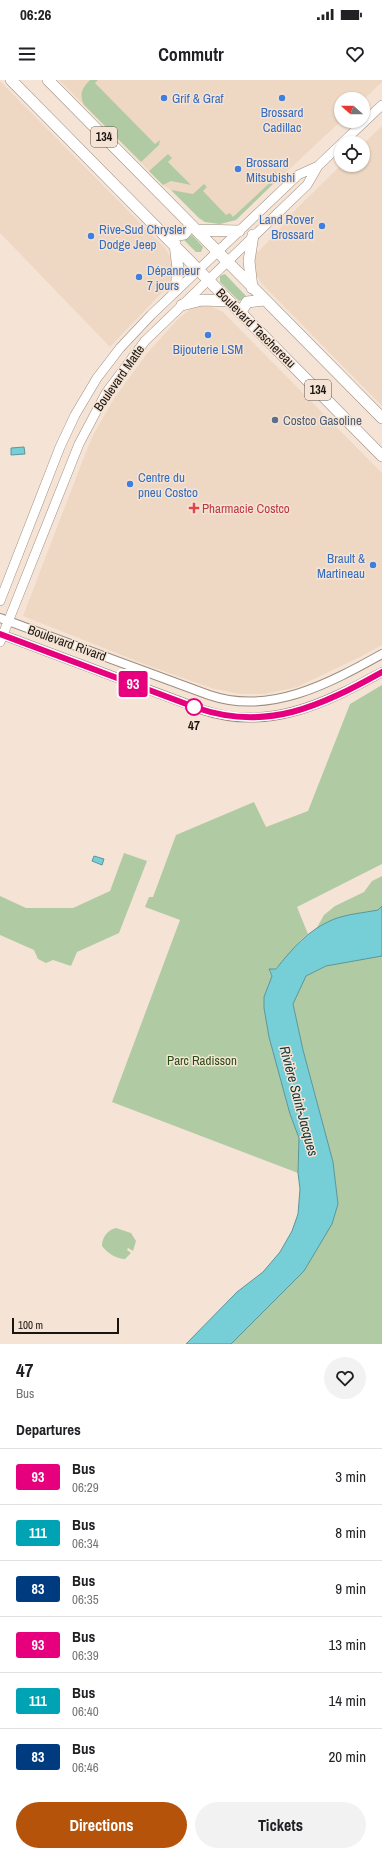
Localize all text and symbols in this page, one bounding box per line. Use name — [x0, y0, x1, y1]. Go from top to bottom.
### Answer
text: 06:26 — [20, 4, 51, 25]
text: Commutr — [158, 42, 224, 67]
icon: menu — [16, 43, 38, 65]
icon: heart — [344, 43, 366, 65]
place label: Grif & Graf — [172, 90, 224, 107]
north arrow — [334, 92, 370, 128]
map controls — [334, 92, 370, 172]
marker: Grif & Graf — [159, 93, 169, 103]
marker: Brossard Cadillac — [277, 93, 287, 103]
place label: Brossard Cadillac — [261, 104, 303, 136]
road number: 134 — [91, 127, 117, 147]
button: locate — [334, 136, 370, 172]
place label: Brossard Mitsubishi — [246, 154, 295, 186]
marker: Brossard Mitsubishi — [233, 164, 243, 174]
place label: Land Rover Brossard — [259, 211, 314, 243]
place label: Rive-Sud Chrysler Dodge Jeep — [99, 221, 187, 253]
marker: Land Rover Brossard — [317, 221, 327, 231]
marker: Rive-Sud Chrysler Dodge Jeep — [86, 231, 96, 241]
place label: Dépanneur 7 jours — [147, 262, 200, 294]
marker: Dépanneur 7 jours — [134, 272, 144, 282]
street label: Boulevard Taschereau — [212, 284, 300, 372]
marker: Bijouterie LSM — [203, 330, 213, 340]
street label: Boulevard Matte — [90, 341, 148, 415]
place label: Bijouterie LSM — [173, 341, 243, 358]
road number: 134 — [305, 380, 331, 400]
place label: Costco Gasoline — [283, 412, 362, 429]
marker: Costco Gasoline — [270, 415, 280, 425]
place label: Centre du pneu Costco — [138, 469, 198, 501]
marker: Centre du pneu Costco — [125, 479, 135, 489]
place label: Pharmacie Costco — [202, 500, 290, 517]
marker: Pharmacie Costco — [189, 503, 199, 513]
place label: Brault & Martineau — [317, 550, 366, 582]
marker: Brault & Martineau — [368, 560, 378, 570]
street label: Boulevard Rivard — [25, 621, 109, 665]
line badge: 93 — [115, 671, 151, 697]
text: 93 — [127, 675, 139, 693]
marker: 47 — [185, 698, 203, 716]
place label: 47 — [188, 717, 200, 734]
water label: Rivière Saint-Jacques — [276, 1044, 322, 1158]
park label: Parc Radisson — [167, 1052, 237, 1069]
scale bar — [12, 1316, 119, 1335]
text: 100 m — [18, 1318, 43, 1332]
text: 47 — [16, 1357, 33, 1383]
button: heart — [324, 1357, 366, 1399]
text: Bus — [16, 1385, 34, 1402]
text: Departures — [16, 1419, 81, 1440]
text: Bus — [72, 1458, 95, 1479]
text: 3 min — [335, 1466, 366, 1487]
text: 93 — [32, 1468, 44, 1486]
text: 06:29 — [72, 1479, 99, 1496]
text: Bus — [72, 1514, 95, 1535]
text: 8 min — [335, 1522, 366, 1543]
text: 111 — [29, 1524, 47, 1542]
text: 06:34 — [72, 1535, 99, 1552]
text: Bus — [72, 1570, 95, 1591]
text: 9 min — [335, 1578, 366, 1599]
text: 83 — [32, 1580, 44, 1598]
text: 06:35 — [72, 1591, 99, 1608]
text: Bus — [72, 1626, 95, 1647]
text: 13 min — [328, 1634, 366, 1655]
text: 93 — [32, 1636, 44, 1654]
text: 06:39 — [72, 1647, 99, 1664]
text: Bus — [72, 1682, 95, 1703]
text: 14 min — [328, 1690, 366, 1711]
text: 111 — [29, 1692, 47, 1710]
text: 06:40 — [72, 1703, 99, 1720]
text: Bus — [72, 1738, 95, 1759]
text: 20 min — [328, 1746, 366, 1767]
text: 83 — [32, 1748, 44, 1766]
text: 06:46 — [72, 1759, 99, 1776]
button: Directions — [16, 1802, 187, 1848]
button: Tickets — [195, 1802, 366, 1848]

